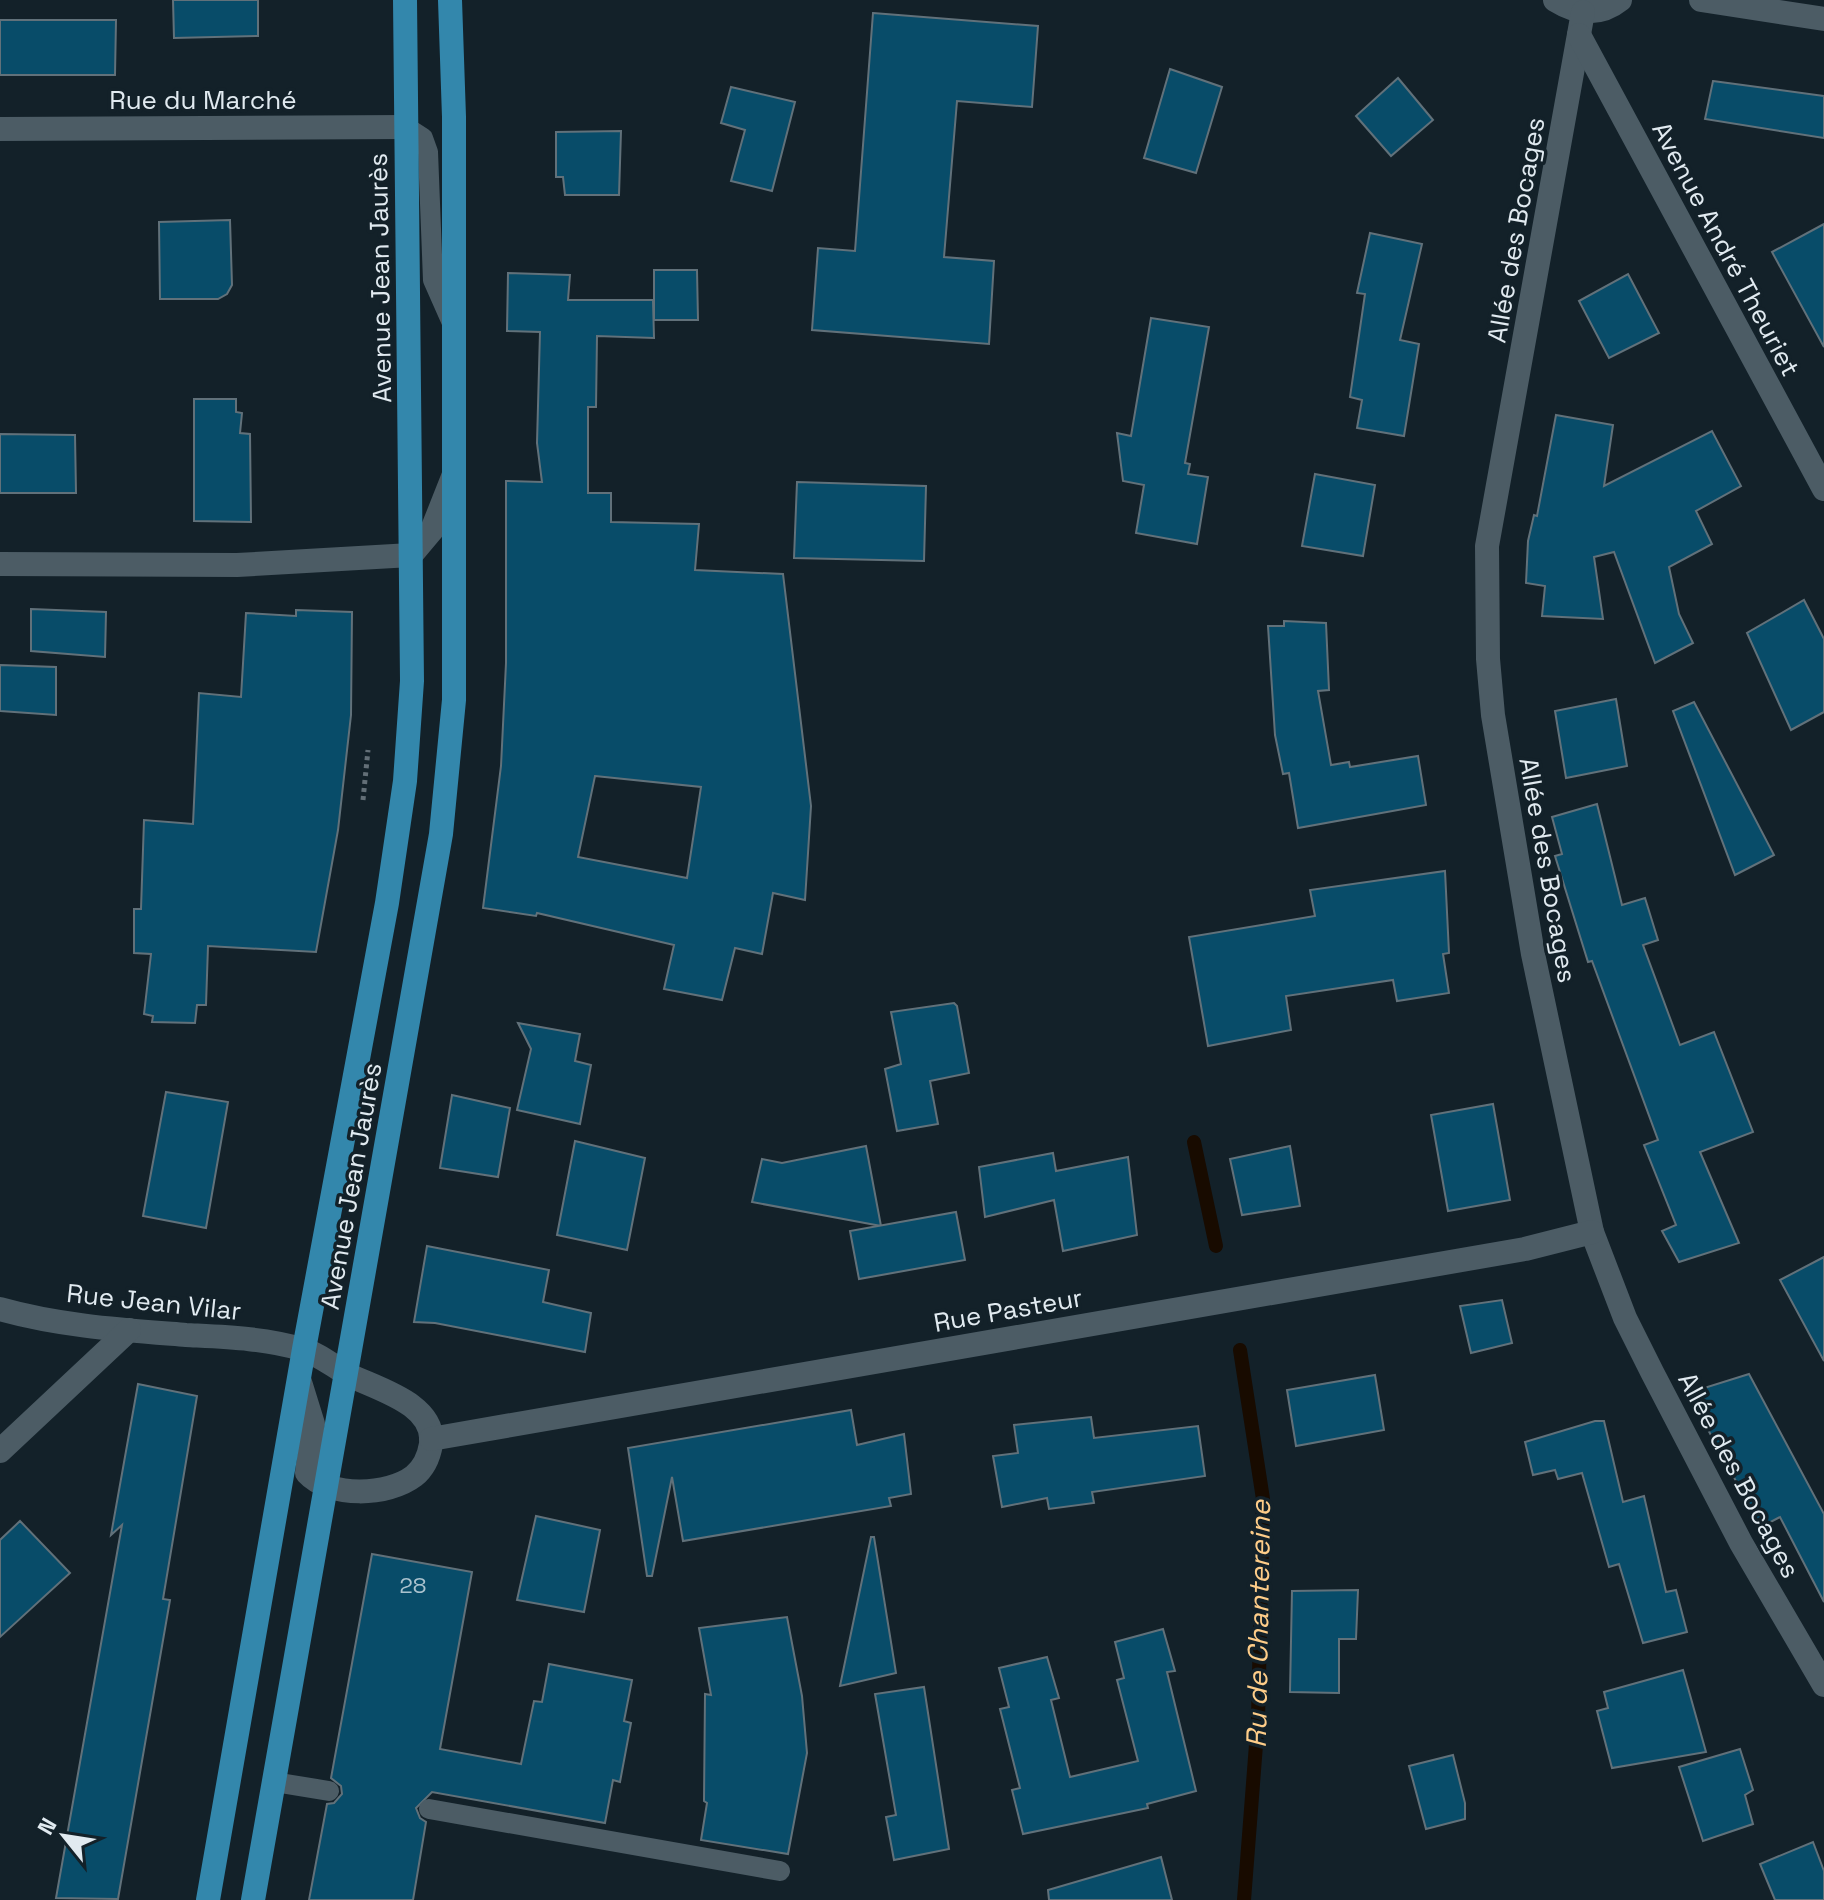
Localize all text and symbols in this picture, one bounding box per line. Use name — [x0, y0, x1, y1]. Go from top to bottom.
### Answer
street label: Rue du Marché — [109, 83, 297, 117]
street label: Allée des Bocages — [1479, 115, 1553, 345]
street label: Avenue André Theuriet — [1644, 116, 1808, 382]
street label: Avenue Jean Jaurès — [361, 153, 399, 403]
street label: Allée des Bocages — [1511, 755, 1585, 985]
street label: Avenue Jean Jaurès — [313, 1060, 389, 1312]
street label: Rue Jean Vilar — [65, 1276, 243, 1328]
street label: Rue Pasteur — [931, 1280, 1085, 1340]
street label: Allée des Bocages — [1670, 1366, 1808, 1584]
water label: Ru de Chantereine — [1238, 1498, 1278, 1748]
house number: 28 — [400, 1571, 426, 1599]
north arrow — [24, 1796, 104, 1876]
text: N — [31, 1813, 62, 1839]

